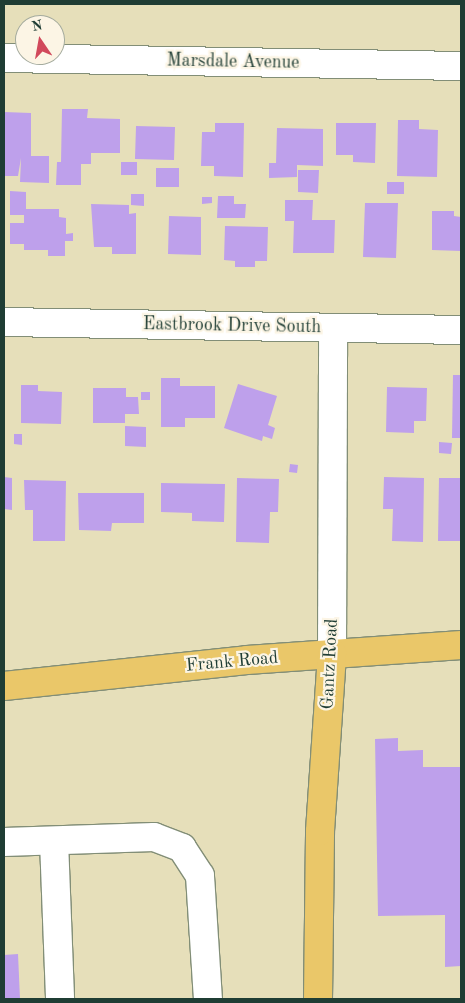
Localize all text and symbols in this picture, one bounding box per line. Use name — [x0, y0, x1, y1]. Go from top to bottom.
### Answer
north arrow — [15, 15, 65, 65]
text: N — [30, 18, 44, 34]
street label: Marsdale Avenue — [166, 50, 300, 74]
street label: Eastbrook Drive South — [143, 314, 321, 338]
street label: Gantz Road — [317, 618, 343, 710]
street label: Frank Road — [185, 647, 279, 677]

